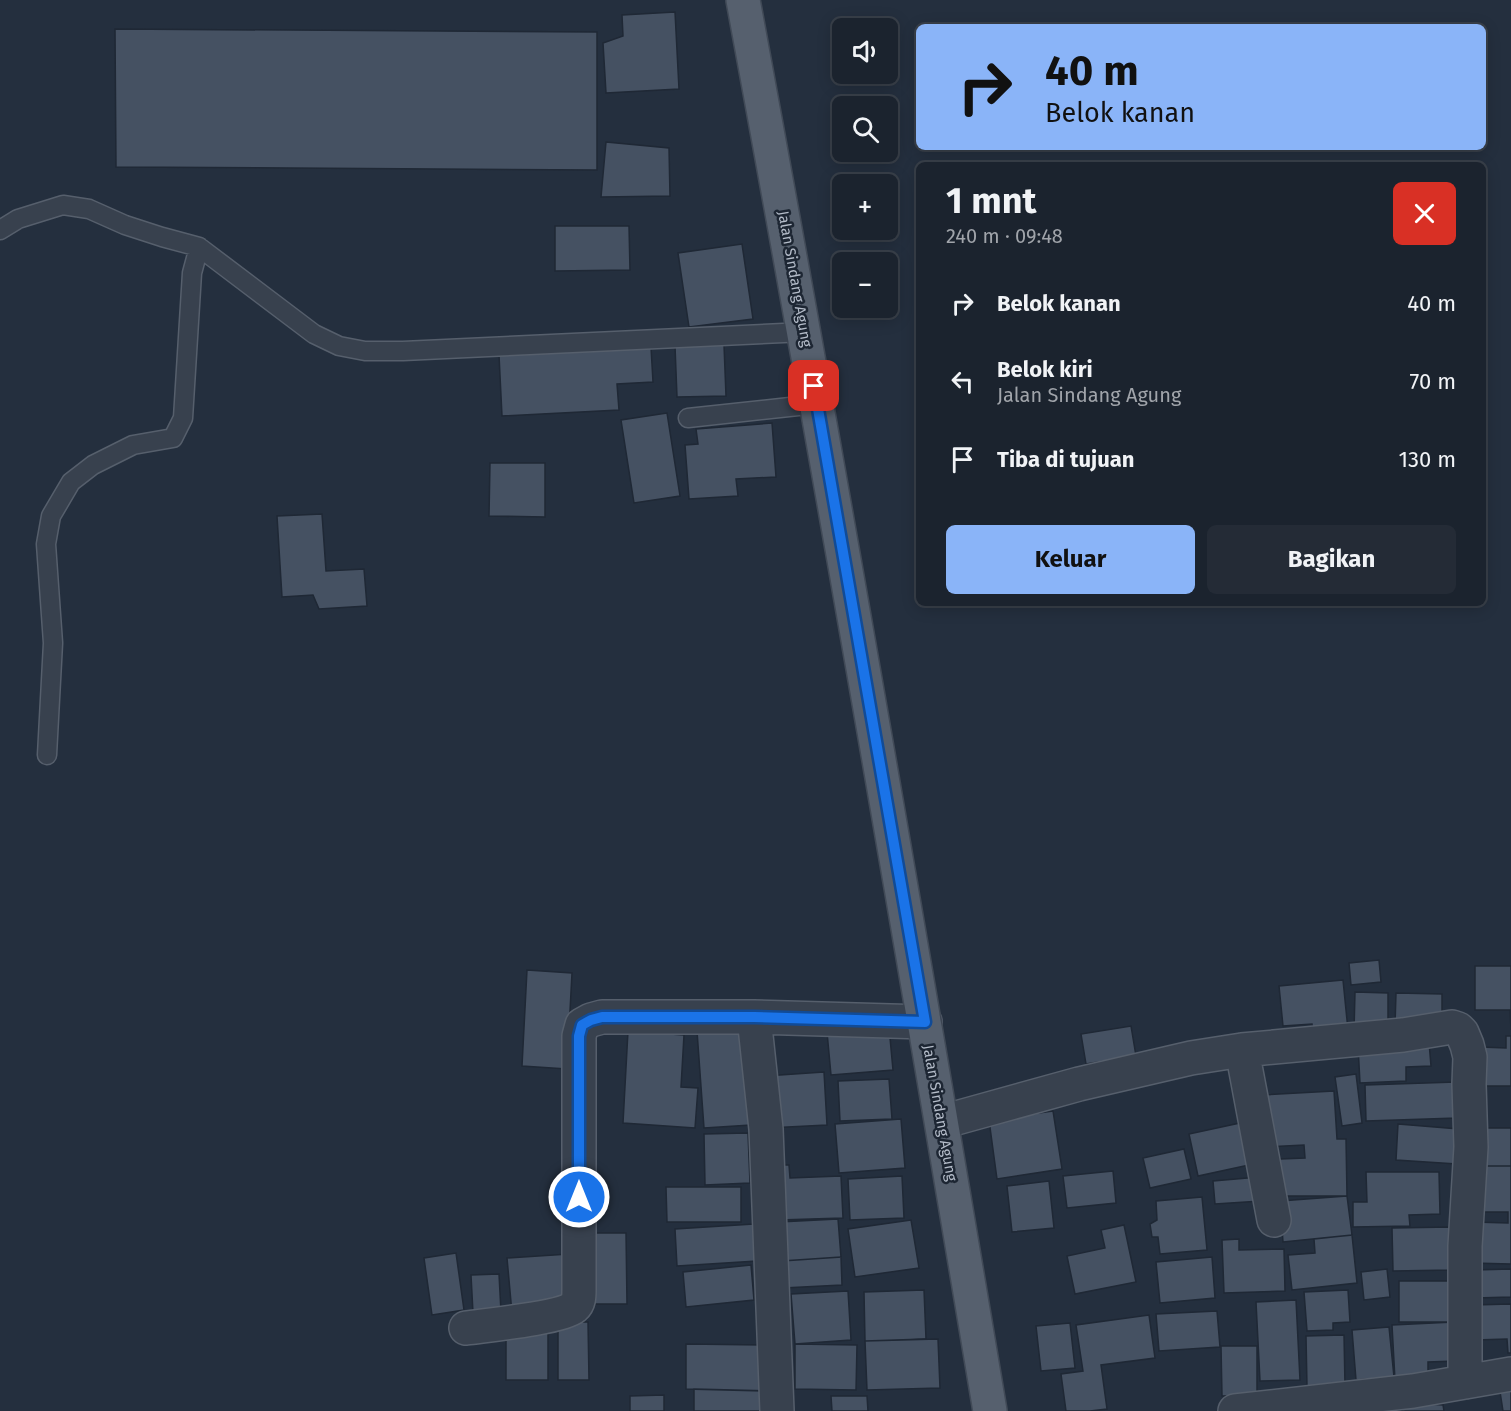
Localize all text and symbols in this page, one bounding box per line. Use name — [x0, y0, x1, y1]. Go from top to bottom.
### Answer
map controls — [832, 18, 898, 318]
button: sound — [832, 18, 898, 84]
text: 40 m — [1045, 46, 1139, 96]
icon: right — [946, 48, 1024, 126]
button: search — [832, 96, 898, 162]
text: Belok kanan — [1045, 97, 1195, 129]
button: + — [832, 174, 898, 240]
text: 1 mnt — [946, 179, 1036, 223]
button: close — [1393, 182, 1456, 245]
street label: Jalan Sindang Agung — [774, 209, 816, 349]
text: 240 m · 09:48 — [946, 224, 1063, 248]
button: − — [832, 252, 898, 318]
icon: right — [946, 287, 979, 320]
text: Belok kanan — [997, 290, 1121, 317]
text: 40 m — [1407, 290, 1456, 317]
text: Belok kiri — [997, 356, 1093, 383]
pin — [788, 360, 839, 411]
icon: left — [946, 365, 979, 398]
text: 70 m — [1410, 368, 1456, 395]
icon: arrive — [797, 369, 830, 402]
text: Jalan Sindang Agung — [997, 383, 1181, 407]
icon: arrive — [946, 443, 979, 476]
text: Tiba di tujuan — [997, 446, 1134, 473]
text: 130 m — [1399, 446, 1456, 473]
button: Keluar — [946, 525, 1195, 594]
button: Bagikan — [1207, 525, 1456, 594]
street label: Jalan Sindang Agung — [919, 1043, 961, 1183]
position arrow — [547, 1165, 611, 1229]

